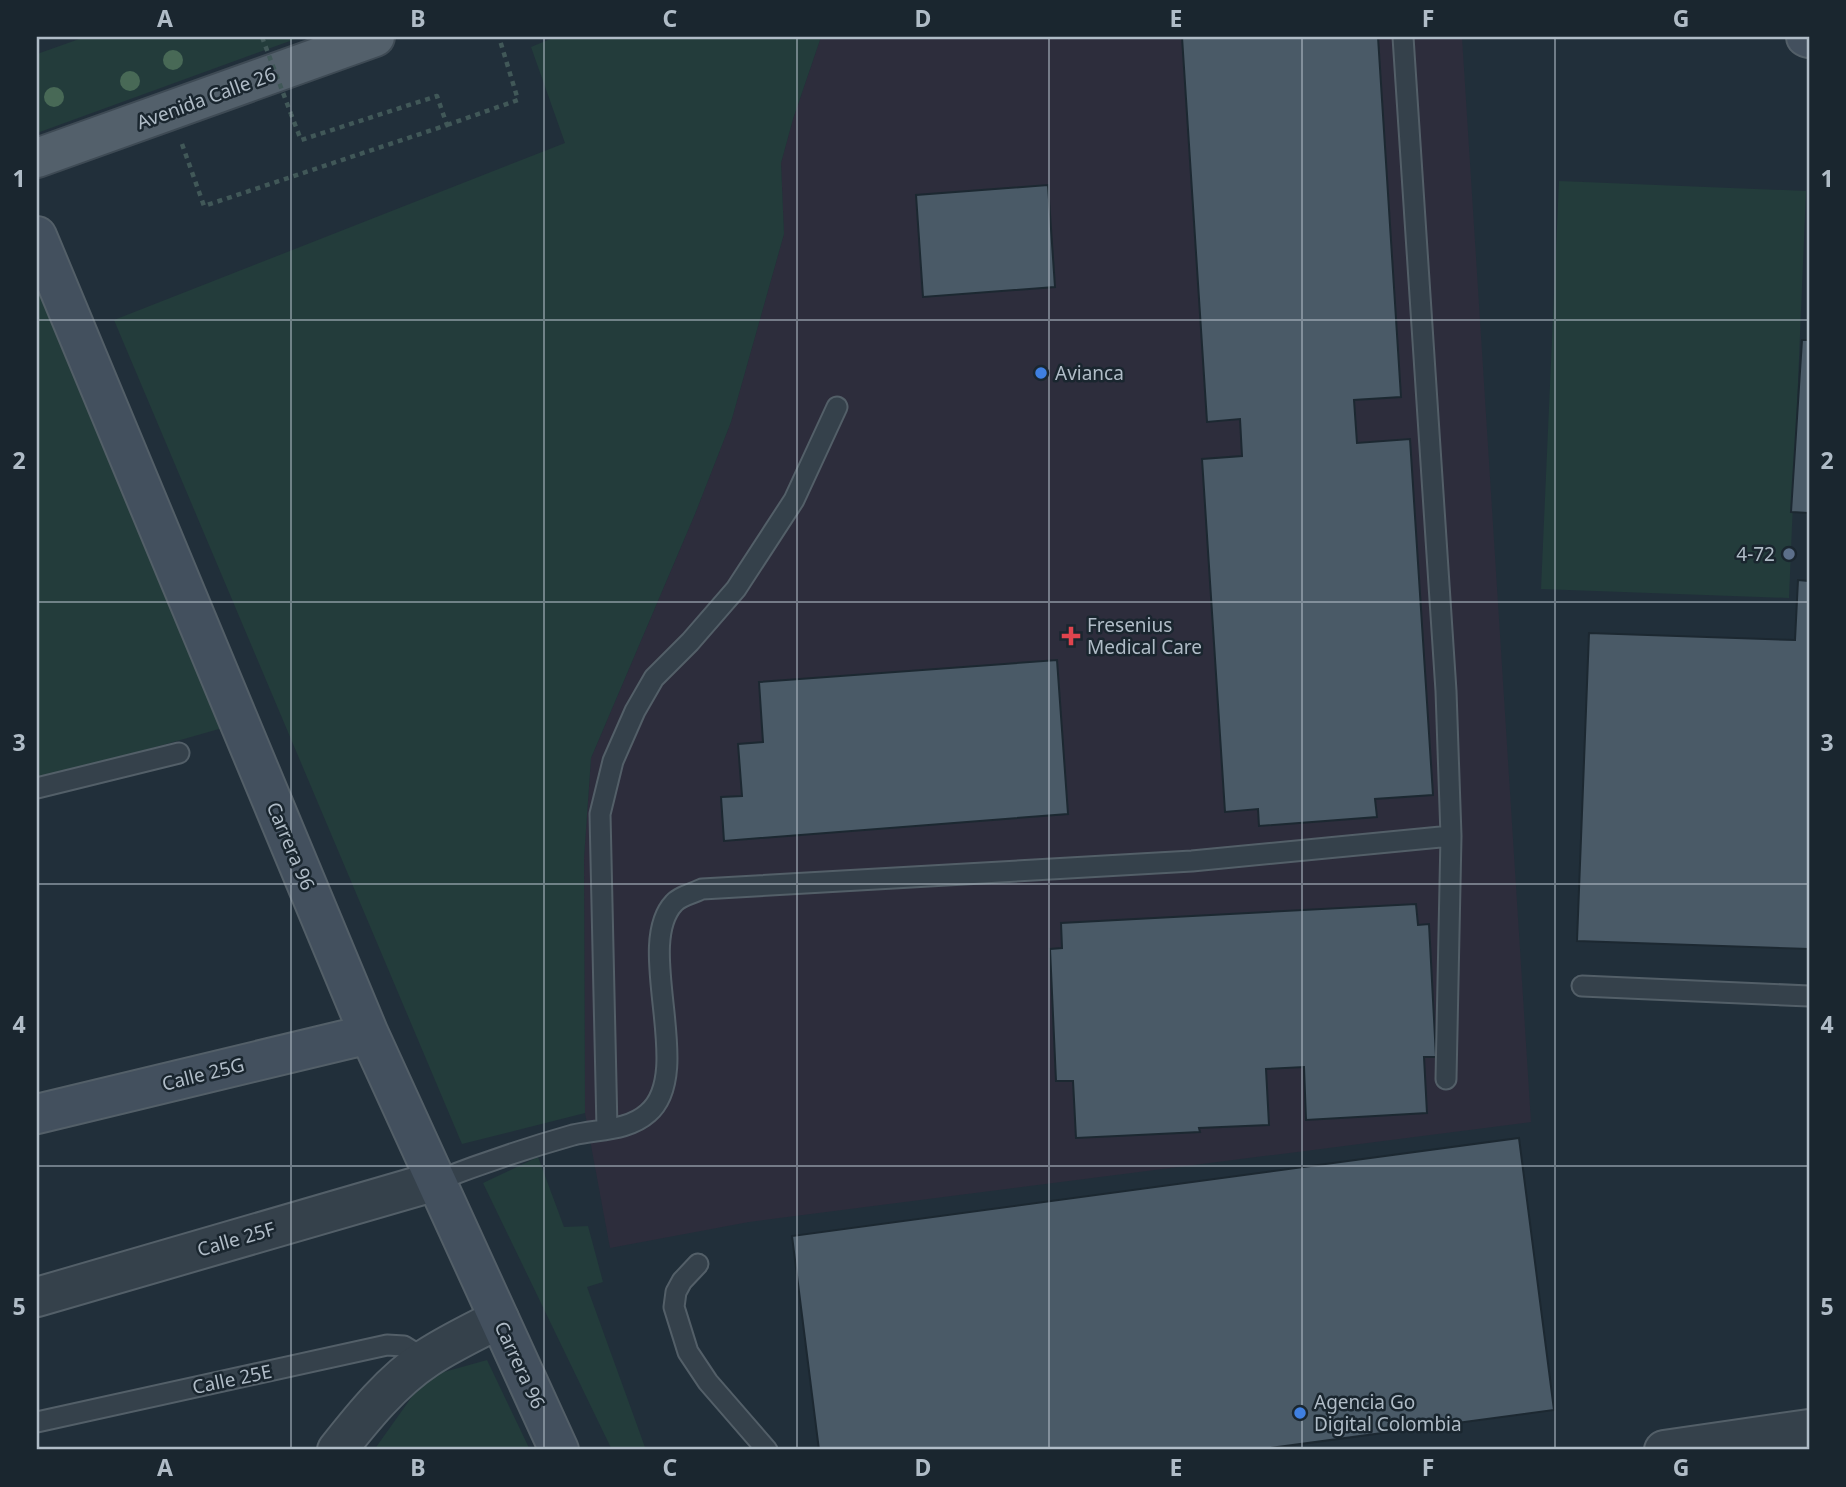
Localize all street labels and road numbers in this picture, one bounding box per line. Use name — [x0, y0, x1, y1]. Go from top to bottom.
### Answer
street label: Avenida Calle 26 — [133, 61, 279, 135]
street label: Carrera 96 — [261, 798, 321, 894]
street label: Calle 25G — [159, 1051, 247, 1097]
street label: Calle 25F — [194, 1215, 278, 1262]
street label: Carrera 96 — [488, 1317, 552, 1413]
street label: Calle 25E — [190, 1358, 274, 1400]

